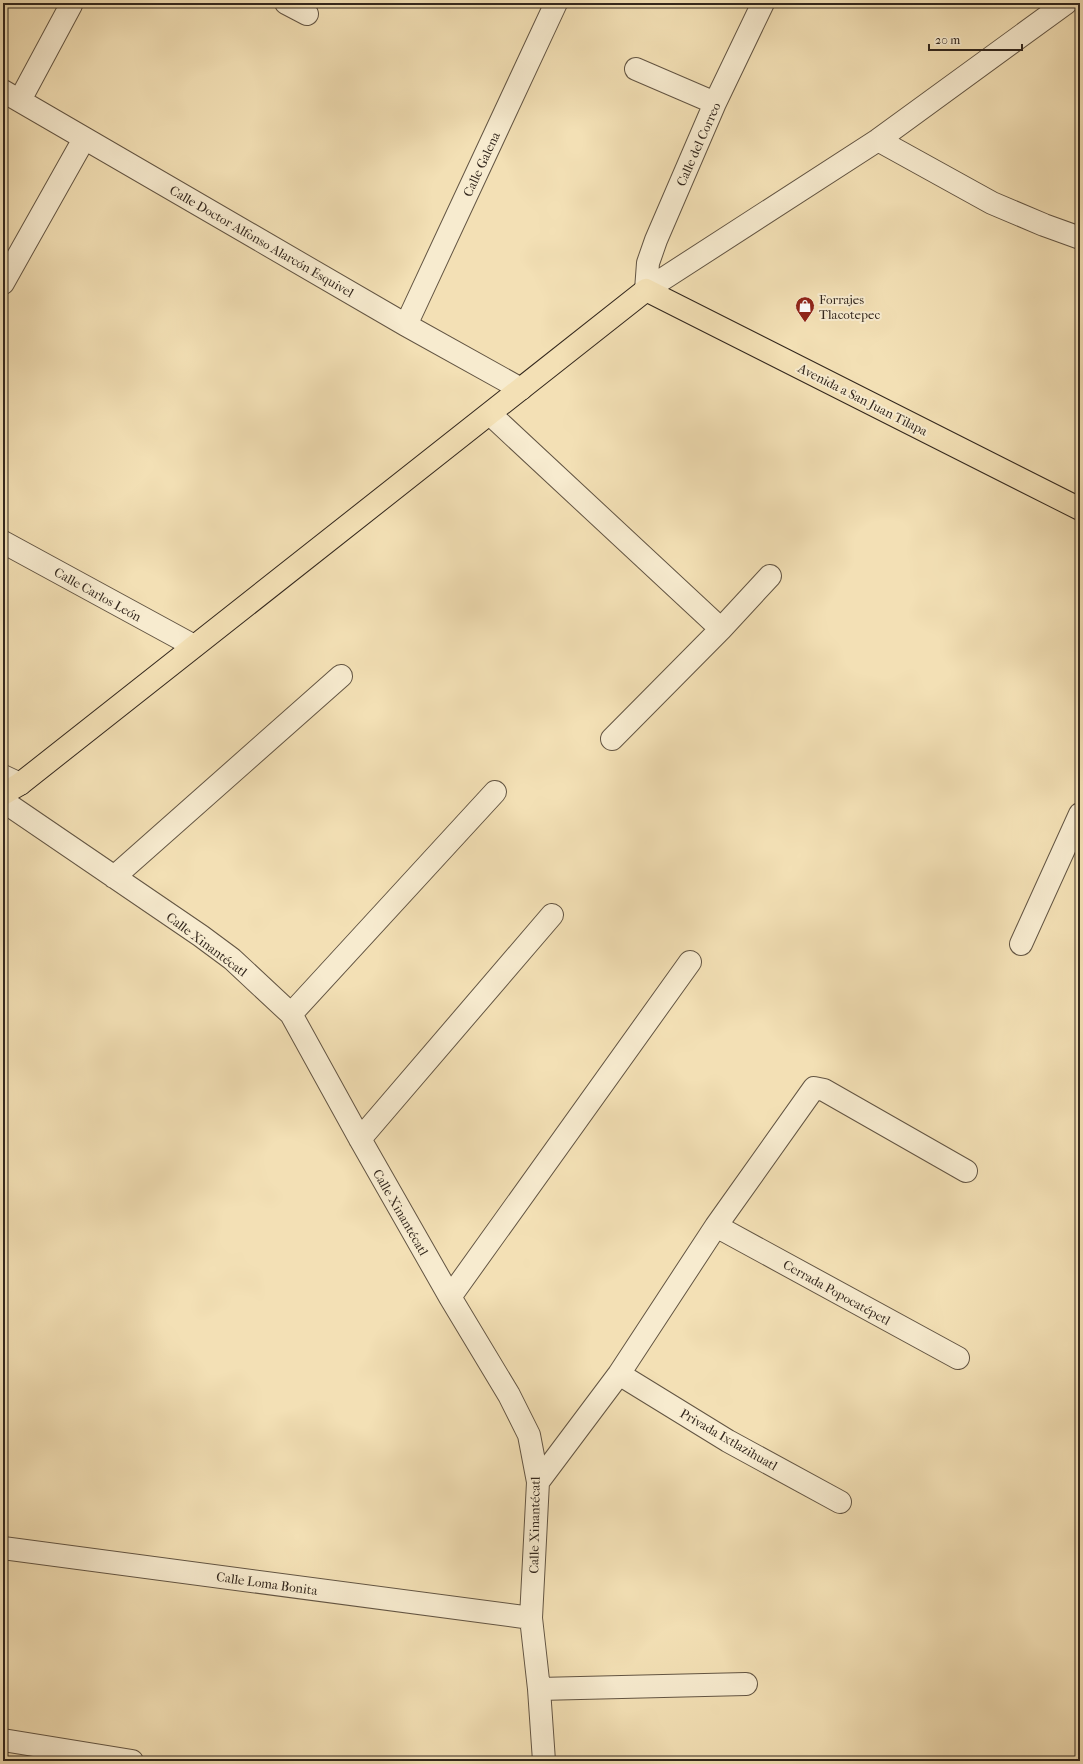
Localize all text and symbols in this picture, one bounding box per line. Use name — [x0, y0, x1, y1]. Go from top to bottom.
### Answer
scale bar — [929, 26, 1022, 52]
text: 20 m — [935, 33, 960, 47]
street label: Calle del Correo — [673, 100, 724, 188]
street label: Calle Galena — [460, 129, 503, 199]
street label: Calle Doctor Alfonso Alarcón Esquivel — [167, 182, 357, 301]
place label: Forrajes Tlacotepec — [819, 292, 880, 322]
shop icon: Forrajes Tlacotepec — [794, 295, 816, 323]
street label: Avenida a San Juan Tilapa — [795, 360, 931, 439]
street label: Calle Carlos León — [52, 564, 144, 625]
street label: Calle Xinantécatl — [163, 909, 250, 980]
street label: Calle Xinantécatl — [370, 1166, 432, 1258]
street label: Cerrada Popocatépetl — [780, 1257, 893, 1328]
street label: Privada Ixtlazihuatl — [678, 1406, 780, 1474]
street label: Calle Xinantécatl — [526, 1476, 543, 1574]
street label: Calle Loma Bonita — [215, 1569, 319, 1598]

